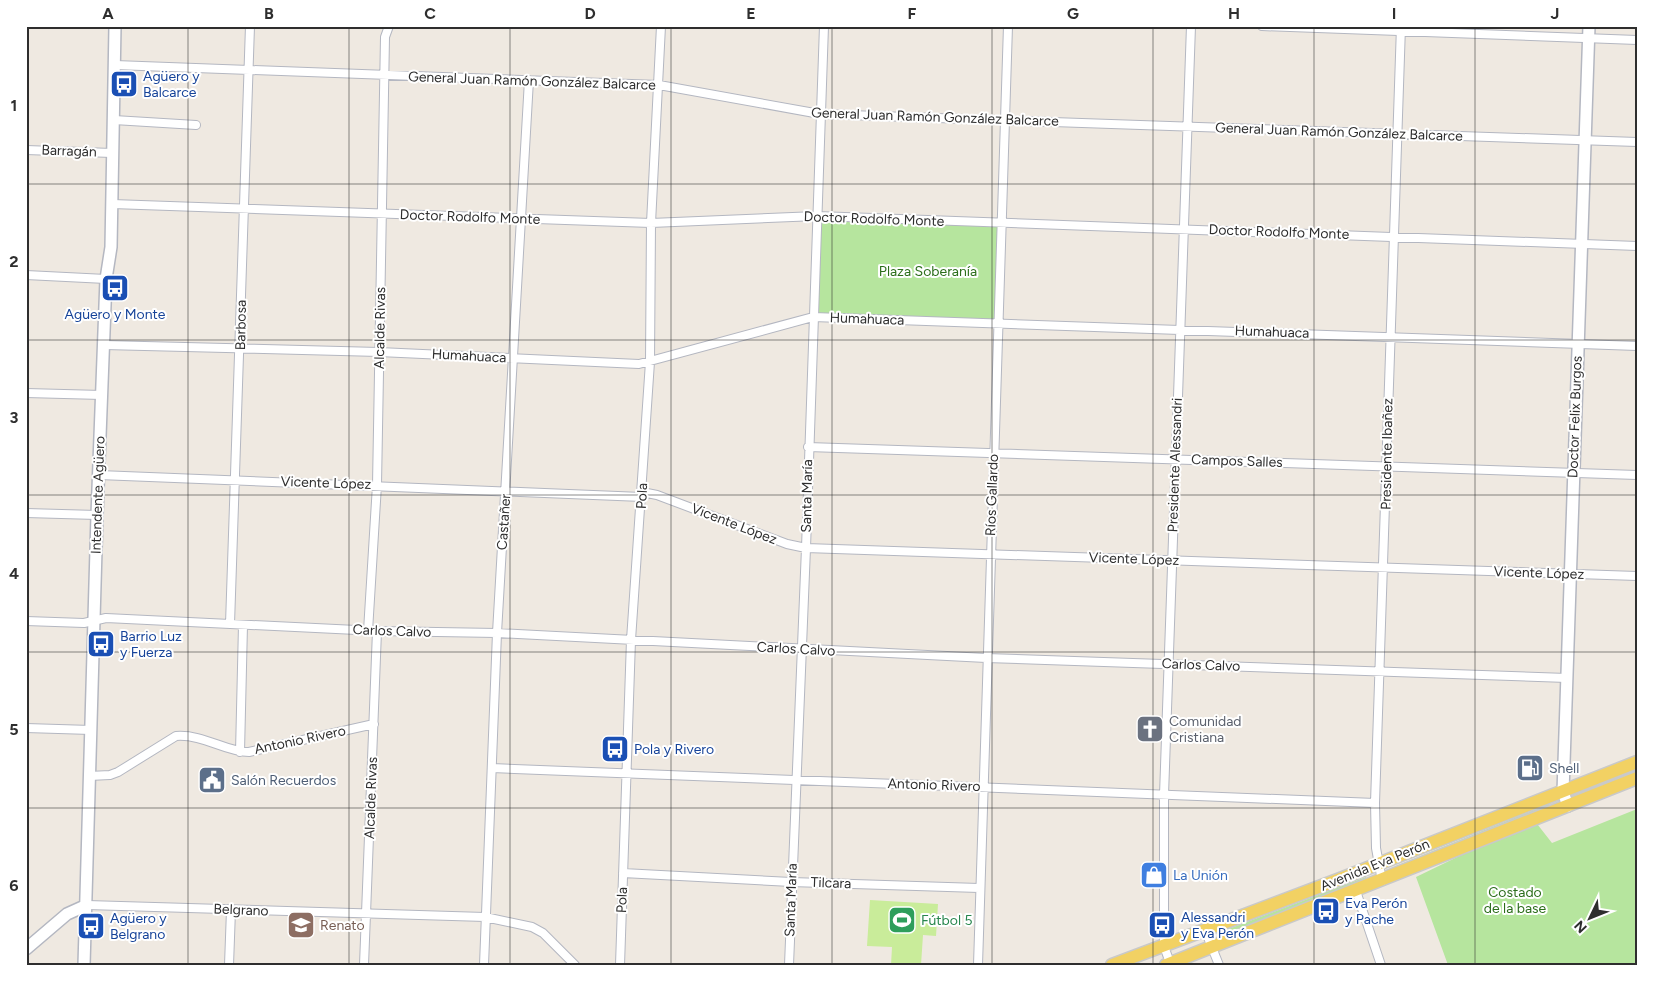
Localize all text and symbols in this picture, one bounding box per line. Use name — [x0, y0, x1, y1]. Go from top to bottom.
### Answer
text: A — [102, 4, 114, 23]
text: B — [264, 4, 274, 23]
text: C — [424, 4, 436, 23]
text: D — [584, 4, 596, 23]
text: E — [746, 4, 756, 23]
text: F — [908, 4, 917, 23]
text: G — [1067, 4, 1079, 23]
text: H — [1228, 4, 1240, 23]
text: I — [1392, 4, 1396, 23]
text: J — [1551, 4, 1559, 23]
place label: Agüero y Balcarce — [143, 68, 200, 101]
street label: General Juan Ramón González Balcarce — [408, 68, 657, 94]
bus stop icon: Agüero y Balcarce — [109, 69, 139, 99]
text: 1 — [11, 96, 17, 115]
street label: General Juan Ramón González Balcarce — [811, 104, 1060, 130]
street label: General Juan Ramón González Balcarce — [1215, 119, 1464, 145]
street label: Barragán — [41, 142, 97, 160]
street label: Doctor Rodolfo Monte — [399, 206, 541, 228]
street label: Doctor Rodolfo Monte — [803, 208, 945, 230]
street label: Doctor Rodolfo Monte — [1208, 221, 1350, 243]
text: 2 — [9, 252, 19, 271]
park label: Plaza Soberanía — [879, 263, 977, 280]
bus stop icon: Agüero y Monte — [100, 273, 130, 303]
street label: Alcalde Rivas — [371, 287, 389, 369]
street label: Barbosa — [232, 300, 250, 350]
place label: Agüero y Monte — [65, 306, 166, 323]
street label: Humahuaca — [829, 309, 905, 329]
street label: Humahuaca — [1234, 322, 1310, 342]
street label: Humahuaca — [431, 346, 507, 366]
street label: Doctor Felix Burgos — [1564, 356, 1586, 478]
street label: Presidente Alessandri — [1164, 397, 1186, 533]
street label: Presidente Ibañez — [1378, 398, 1396, 510]
text: 3 — [10, 408, 19, 427]
street label: Intendente Agüero — [87, 436, 109, 554]
street label: Campos Salles — [1191, 451, 1283, 471]
street label: Ríos Gallardo — [982, 454, 1002, 536]
street label: Santa María — [798, 459, 816, 533]
street label: Vicente López — [280, 473, 372, 493]
street label: Pola — [633, 482, 651, 510]
street label: Castañer — [494, 493, 514, 551]
street label: Vicente López — [689, 500, 779, 548]
street label: Vicente López — [1088, 549, 1180, 569]
street label: Vicente López — [1493, 563, 1585, 583]
text: 4 — [9, 564, 19, 583]
street label: Carlos Calvo — [352, 621, 432, 641]
place label: Barrio Luz y Fuerza — [120, 628, 182, 661]
bus stop icon: Barrio Luz y Fuerza — [86, 629, 116, 659]
street label: Carlos Calvo — [756, 638, 836, 660]
street label: Carlos Calvo — [1161, 655, 1241, 675]
place label: Comunidad Cristiana — [1169, 713, 1242, 746]
church icon: Comunidad Cristiana — [1135, 714, 1165, 744]
text: 5 — [9, 720, 19, 739]
street label: Antonio Rivero — [253, 722, 347, 758]
bus stop icon: Pola y Rivero — [600, 734, 630, 764]
place label: Pola y Rivero — [634, 741, 714, 758]
fuel station icon: Shell — [1515, 753, 1545, 783]
street label: Alcalde Rivas — [361, 757, 381, 839]
place label: Shell — [1549, 760, 1579, 777]
public building icon: Salón Recuerdos — [197, 765, 227, 795]
place label: Salón Recuerdos — [231, 772, 336, 789]
street label: Antonio Rivero — [887, 775, 981, 795]
street label: Avenida Eva Perón — [1318, 835, 1432, 895]
shop icon: La Unión — [1139, 860, 1169, 890]
street label: Santa María — [781, 863, 801, 937]
place label: La Unión — [1173, 867, 1228, 884]
street label: Tilcara — [810, 874, 852, 892]
text: 6 — [9, 876, 19, 895]
park label: Costado de la base — [1484, 884, 1547, 917]
street label: Pola — [613, 887, 631, 913]
north arrow — [1566, 894, 1616, 944]
place label: Eva Perón y Pache — [1345, 895, 1407, 928]
bus stop icon: Eva Perón y Pache — [1311, 896, 1341, 926]
street label: Belgrano — [213, 901, 269, 919]
sports icon: Fútbol 5 — [887, 905, 917, 935]
place label: Alessandri y Eva Perón — [1181, 909, 1254, 942]
place label: Agüero y Belgrano — [110, 910, 167, 943]
school or university icon: Renato — [286, 910, 316, 940]
bus stop icon: Alessandri y Eva Perón — [1147, 910, 1177, 940]
bus stop icon: Agüero y Belgrano — [76, 911, 106, 941]
place label: Fútbol 5 — [921, 912, 972, 929]
place label: Renato — [320, 917, 365, 934]
text: N — [1571, 917, 1591, 936]

